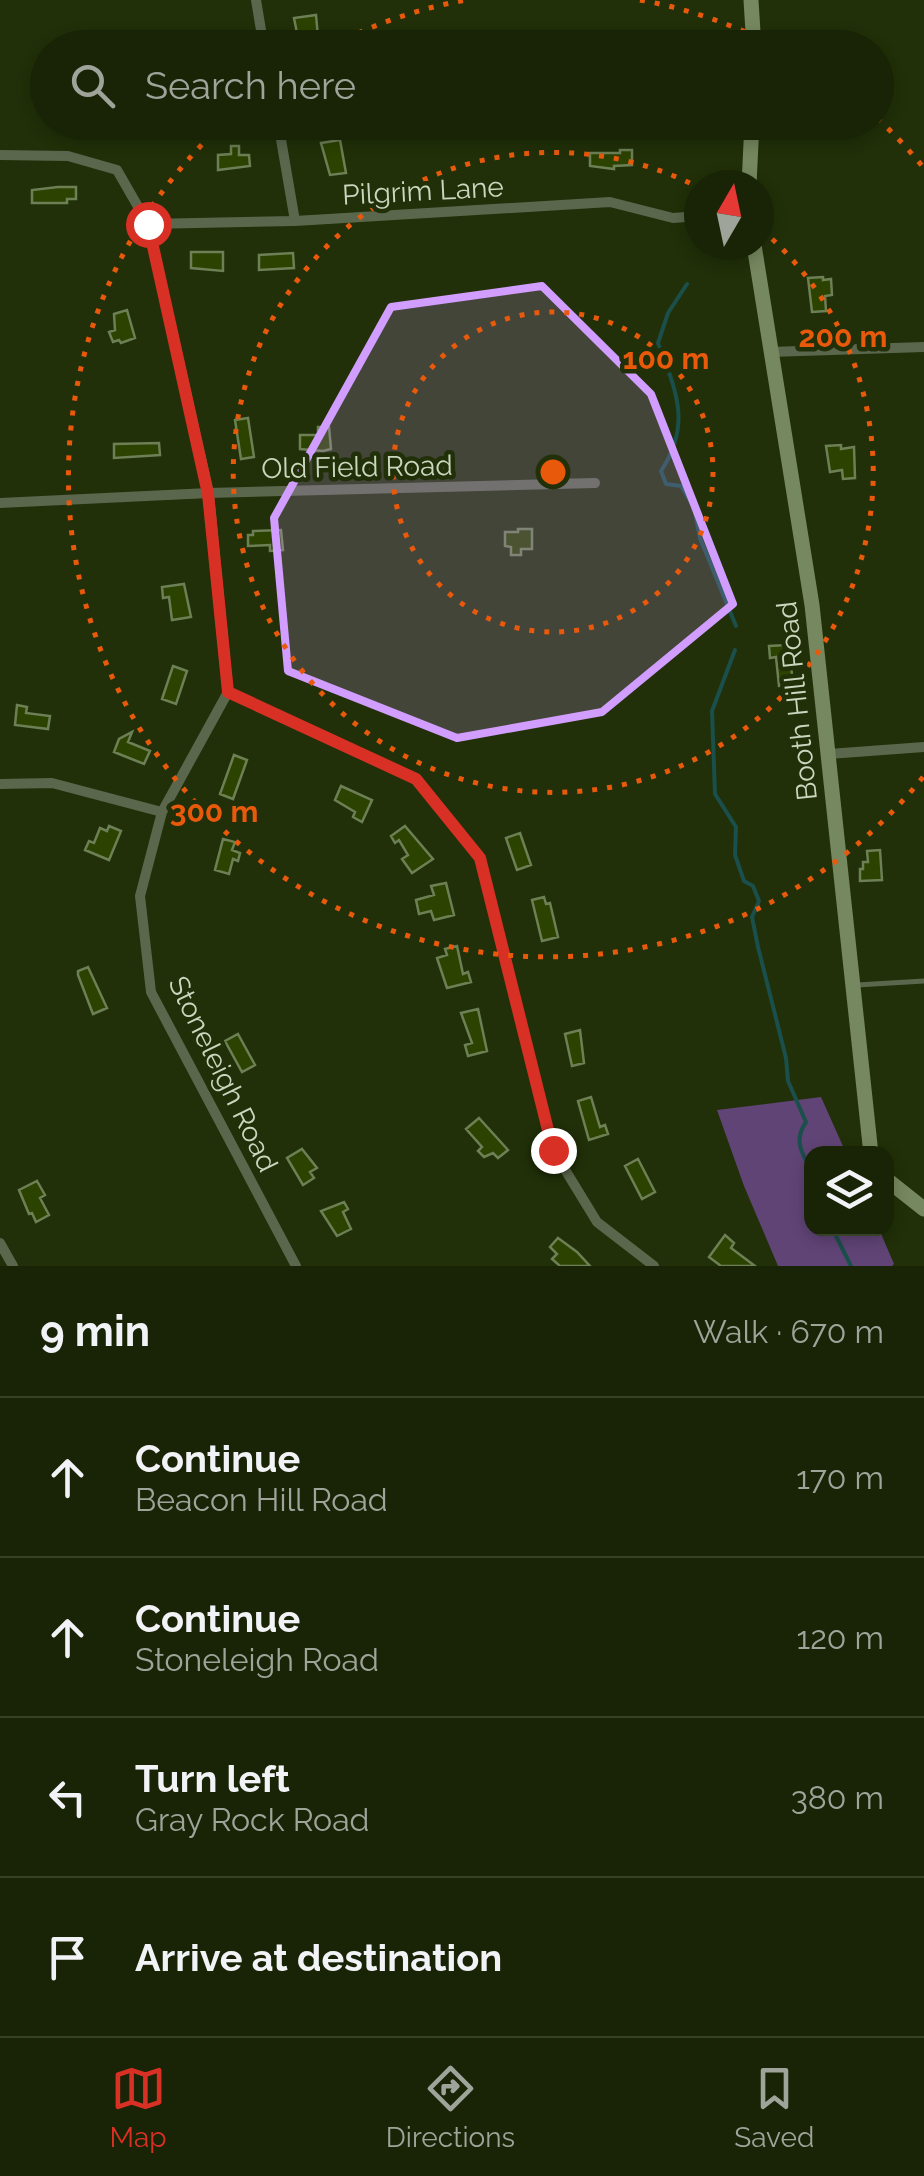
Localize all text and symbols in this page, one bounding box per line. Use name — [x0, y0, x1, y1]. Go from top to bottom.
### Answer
search box — [30, 30, 894, 140]
icon: search — [65, 58, 120, 113]
text: Search here — [145, 63, 356, 108]
street label: Pilgrim Lane — [341, 170, 505, 212]
north arrow — [684, 170, 774, 260]
route start — [126, 202, 172, 248]
text: 200 m — [799, 319, 887, 354]
text: 100 m — [623, 341, 709, 376]
street label: Old Field Road — [261, 449, 453, 485]
centre of rings — [535, 454, 571, 490]
street label: Booth Hill Road — [770, 600, 824, 802]
text: 300 m — [170, 794, 258, 829]
street label: Stoneleigh Road — [161, 971, 285, 1177]
route end — [531, 1128, 577, 1174]
map controls — [804, 1146, 894, 1236]
button: layers — [804, 1146, 894, 1236]
text: 9 min — [40, 1307, 150, 1356]
text: Walk · 670 m — [693, 1313, 884, 1350]
text: Continue — [135, 1436, 300, 1481]
icon: ahead — [40, 1450, 95, 1505]
text: 170 m — [796, 1459, 884, 1496]
text: Beacon Hill Road — [135, 1481, 388, 1518]
text: Continue — [135, 1596, 300, 1641]
icon: ahead — [40, 1610, 95, 1665]
text: 120 m — [796, 1619, 884, 1656]
text: Stoneleigh Road — [135, 1641, 379, 1678]
text: Turn left — [135, 1756, 290, 1801]
icon: left — [40, 1770, 95, 1825]
text: 380 m — [791, 1779, 884, 1816]
text: Gray Rock Road — [135, 1801, 370, 1838]
icon: arrive — [40, 1930, 95, 1985]
text: Arrive at destination — [135, 1935, 502, 1980]
tab: Map — [110, 2061, 167, 2154]
tab: Directions — [386, 2061, 515, 2154]
tab: Saved — [734, 2061, 814, 2154]

